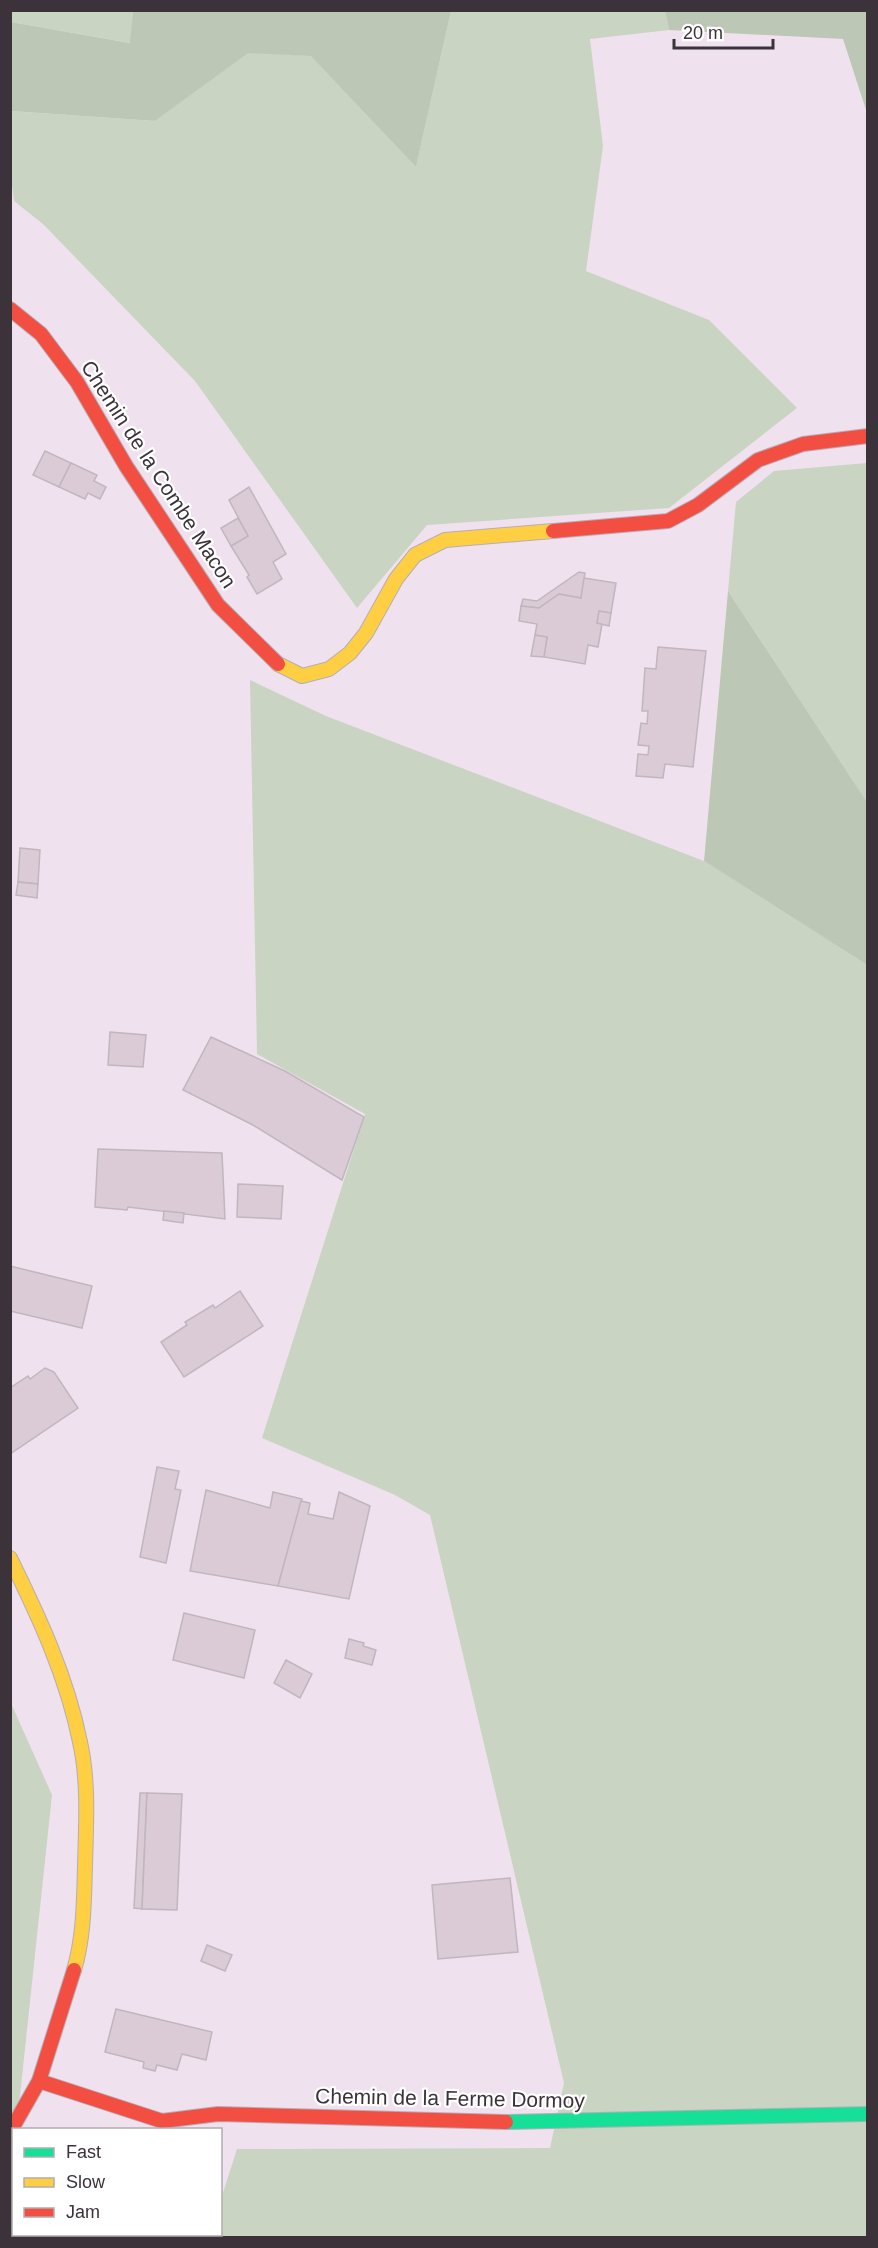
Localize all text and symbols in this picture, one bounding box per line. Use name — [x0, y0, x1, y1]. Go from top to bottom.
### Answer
scale bar — [674, 12, 773, 50]
text: 20 m — [683, 23, 723, 43]
street label: Chemin de la Combe Macon — [77, 356, 241, 592]
street label: Chemin de la Ferme Dormoy — [315, 2084, 585, 2112]
legend — [12, 2128, 222, 2236]
text: Fast — [66, 2142, 101, 2162]
text: Slow — [66, 2172, 106, 2192]
text: Jam — [66, 2202, 100, 2222]

